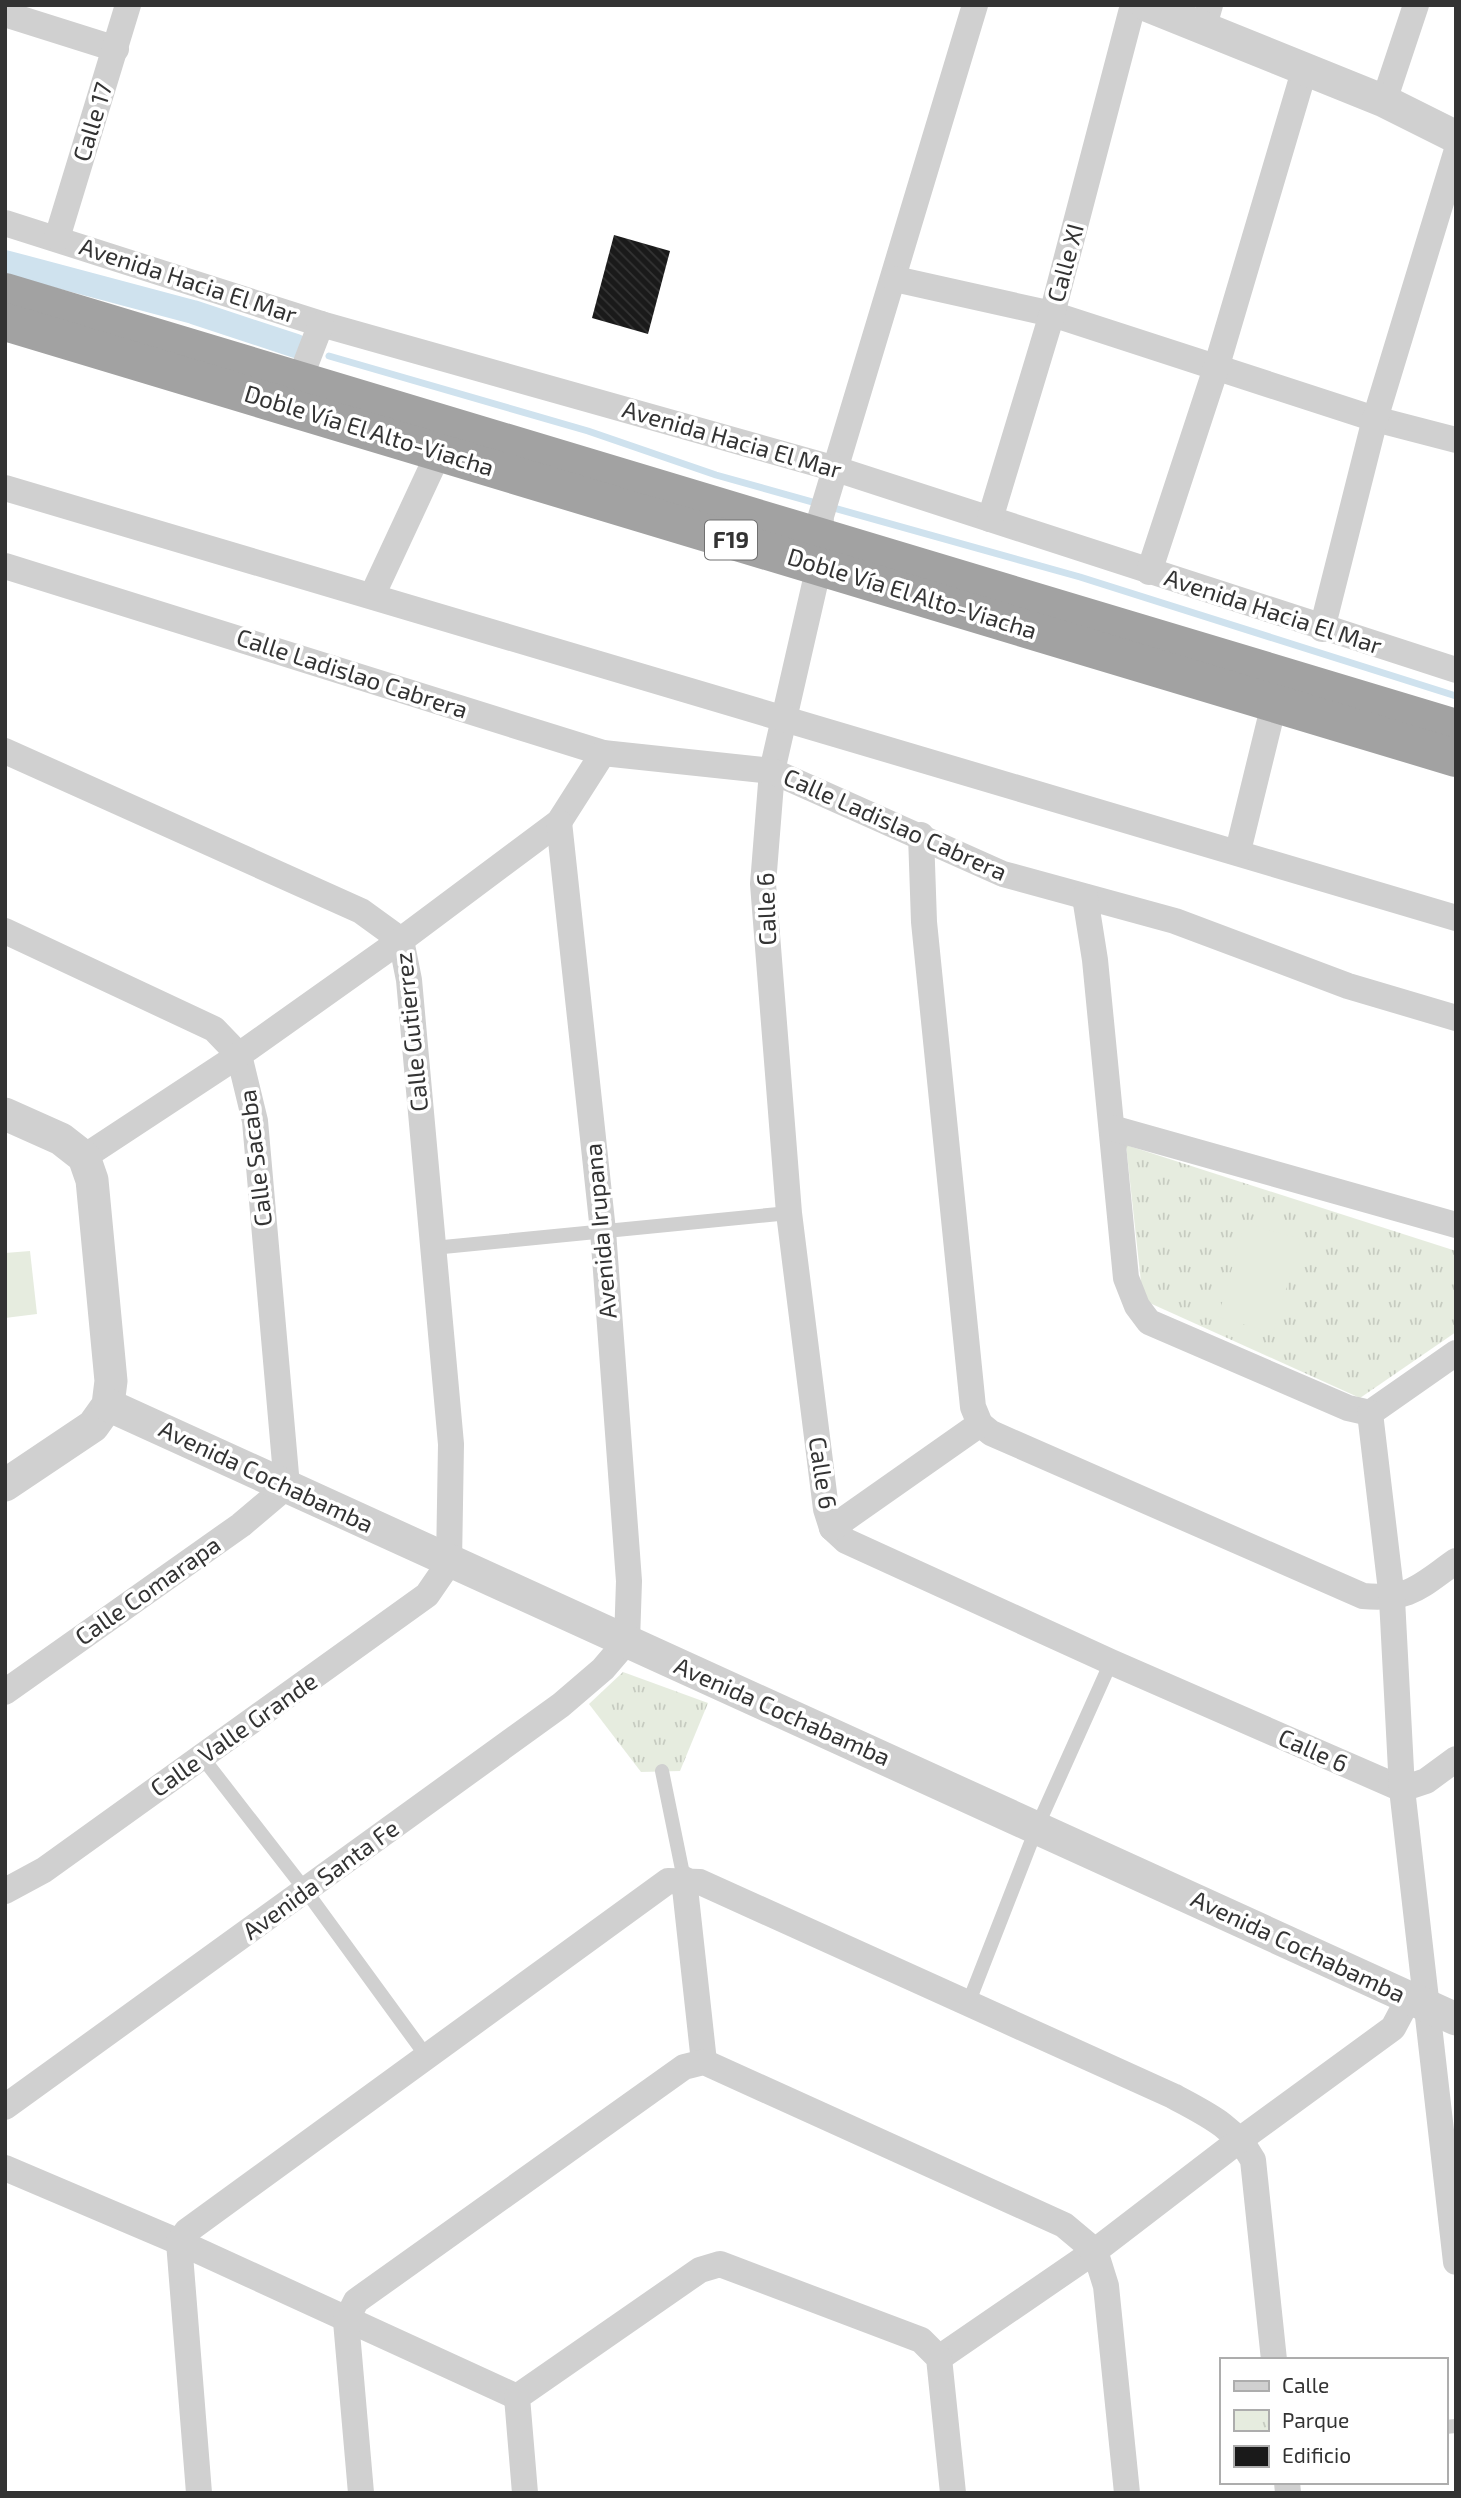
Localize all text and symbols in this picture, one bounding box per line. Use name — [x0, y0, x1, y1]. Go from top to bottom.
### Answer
street label: Calle 17 — [66, 78, 117, 165]
street label: Calle XI — [1040, 220, 1089, 305]
street label: Avenida Hacia El Mar — [76, 231, 301, 329]
street label: Doble Vía El Alto-Viacha — [241, 378, 498, 481]
street label: Avenida Hacia El Mar — [619, 393, 846, 484]
road number: F19 — [705, 520, 757, 560]
street label: Doble Vía El Alto-Viacha — [784, 541, 1041, 644]
street label: Avenida Hacia El Mar — [1161, 562, 1386, 660]
street label: Calle Ladislao Cabrera — [233, 621, 472, 724]
street label: Calle Ladislao Cabrera — [779, 761, 1012, 886]
street label: Calle 6 — [750, 872, 781, 946]
street label: Calle Gutierrez — [388, 951, 433, 1113]
street label: Calle Sacaba — [232, 1088, 277, 1228]
street label: Avenida Irupana — [577, 1142, 622, 1320]
street label: Avenida Cochabamba — [155, 1413, 378, 1538]
street label: Calle 6 — [803, 1434, 844, 1511]
street label: Calle Comarapa — [69, 1529, 225, 1651]
street label: Avenida Cochabamba — [670, 1650, 895, 1771]
street label: Calle Valle Grande — [144, 1665, 322, 1802]
street label: Calle 6 — [1274, 1722, 1353, 1778]
street label: Avenida Santa Fe — [236, 1812, 404, 1945]
street label: Avenida Cochabamba — [1187, 1883, 1410, 2008]
legend — [1220, 2358, 1447, 2484]
text: Calle — [1282, 2372, 1329, 2397]
text: Parque — [1282, 2407, 1349, 2432]
text: Edificio — [1282, 2442, 1351, 2467]

